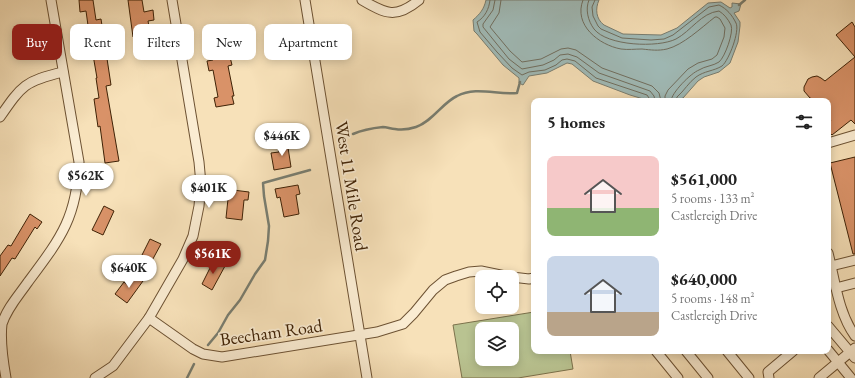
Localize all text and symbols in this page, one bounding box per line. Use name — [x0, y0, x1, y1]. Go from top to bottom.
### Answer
chip: Buy — [12, 24, 62, 60]
chip: Rent — [70, 24, 125, 60]
chip: Filters — [133, 24, 194, 60]
chip: New — [202, 24, 256, 60]
chip: Apartment — [264, 24, 352, 60]
text: 5 homes — [547, 111, 605, 133]
icon: filters — [793, 111, 815, 133]
street label: West 11 Mile Road — [330, 120, 374, 253]
pin: $446K — [254, 123, 310, 157]
text: $446K — [264, 127, 300, 144]
pin: $562K — [58, 163, 114, 197]
text: $562K — [68, 167, 104, 184]
text: $561,000 — [671, 168, 737, 190]
icon: home — [579, 172, 627, 220]
pin: $401K — [181, 175, 237, 209]
text: $401K — [191, 179, 227, 196]
text: 5 rooms · 133 m² — [671, 190, 755, 207]
text: Castlereigh Drive — [671, 207, 757, 224]
pin: $561K — [185, 241, 241, 275]
text: $561K — [195, 245, 231, 262]
pin: $640K — [101, 255, 157, 289]
text: $640K — [111, 259, 147, 276]
text: $640,000 — [671, 268, 737, 290]
map controls — [475, 270, 519, 366]
button: locate — [475, 270, 519, 314]
icon: home — [579, 272, 627, 320]
text: 5 rooms · 148 m² — [671, 290, 755, 307]
text: Castlereigh Drive — [671, 307, 757, 324]
street label: Beecham Road — [218, 313, 325, 351]
button: layers — [475, 322, 519, 366]

